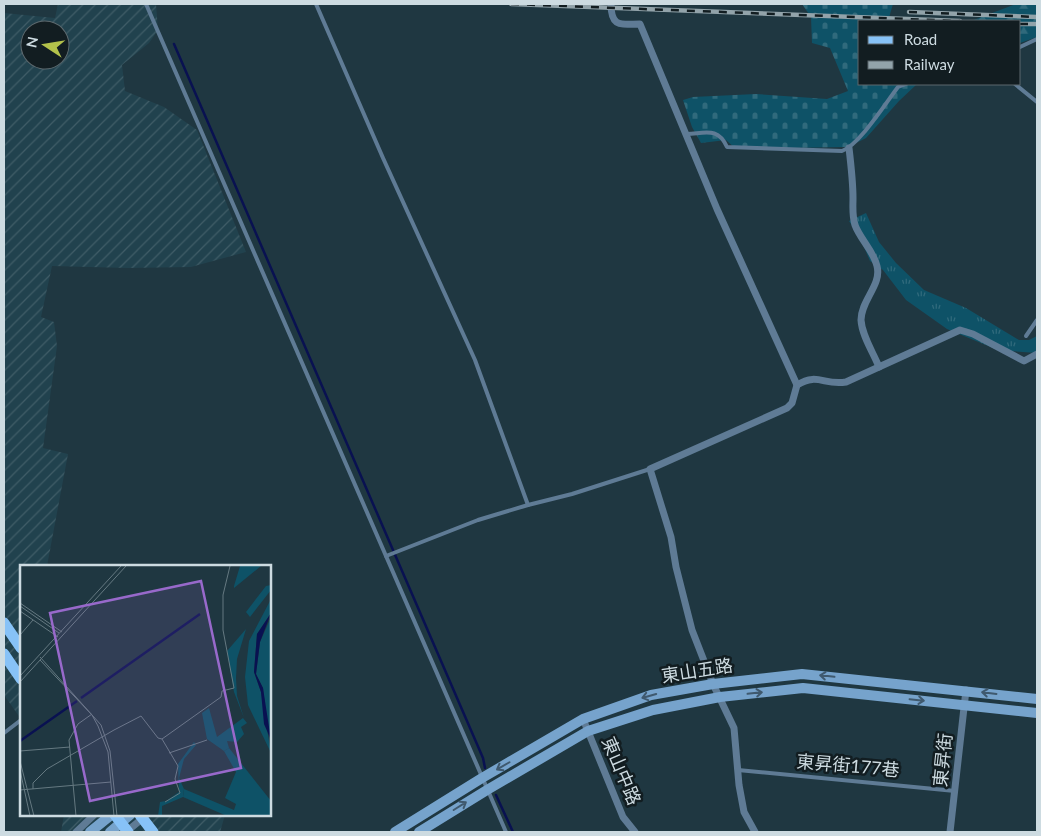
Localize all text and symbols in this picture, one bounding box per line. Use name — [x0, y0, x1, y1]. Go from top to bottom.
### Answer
north arrow — [20, 20, 70, 70]
legend — [858, 20, 1021, 85]
text: Road — [904, 30, 937, 48]
text: N — [22, 35, 41, 49]
text: Railway — [904, 55, 955, 73]
inset map — [20, 565, 271, 816]
street label: 東山五路 — [660, 654, 734, 687]
one-way arrow — [819, 671, 835, 681]
one-way arrow — [747, 688, 763, 698]
one-way arrow — [981, 688, 997, 698]
one-way arrow — [641, 692, 657, 702]
one-way arrow — [908, 695, 924, 705]
street label: 東昇街 — [928, 732, 956, 788]
street label: 東山中路 — [598, 733, 646, 808]
street label: 東昇街177巷 — [796, 750, 901, 780]
one-way arrow — [496, 761, 511, 771]
one-way arrow — [453, 801, 467, 811]

